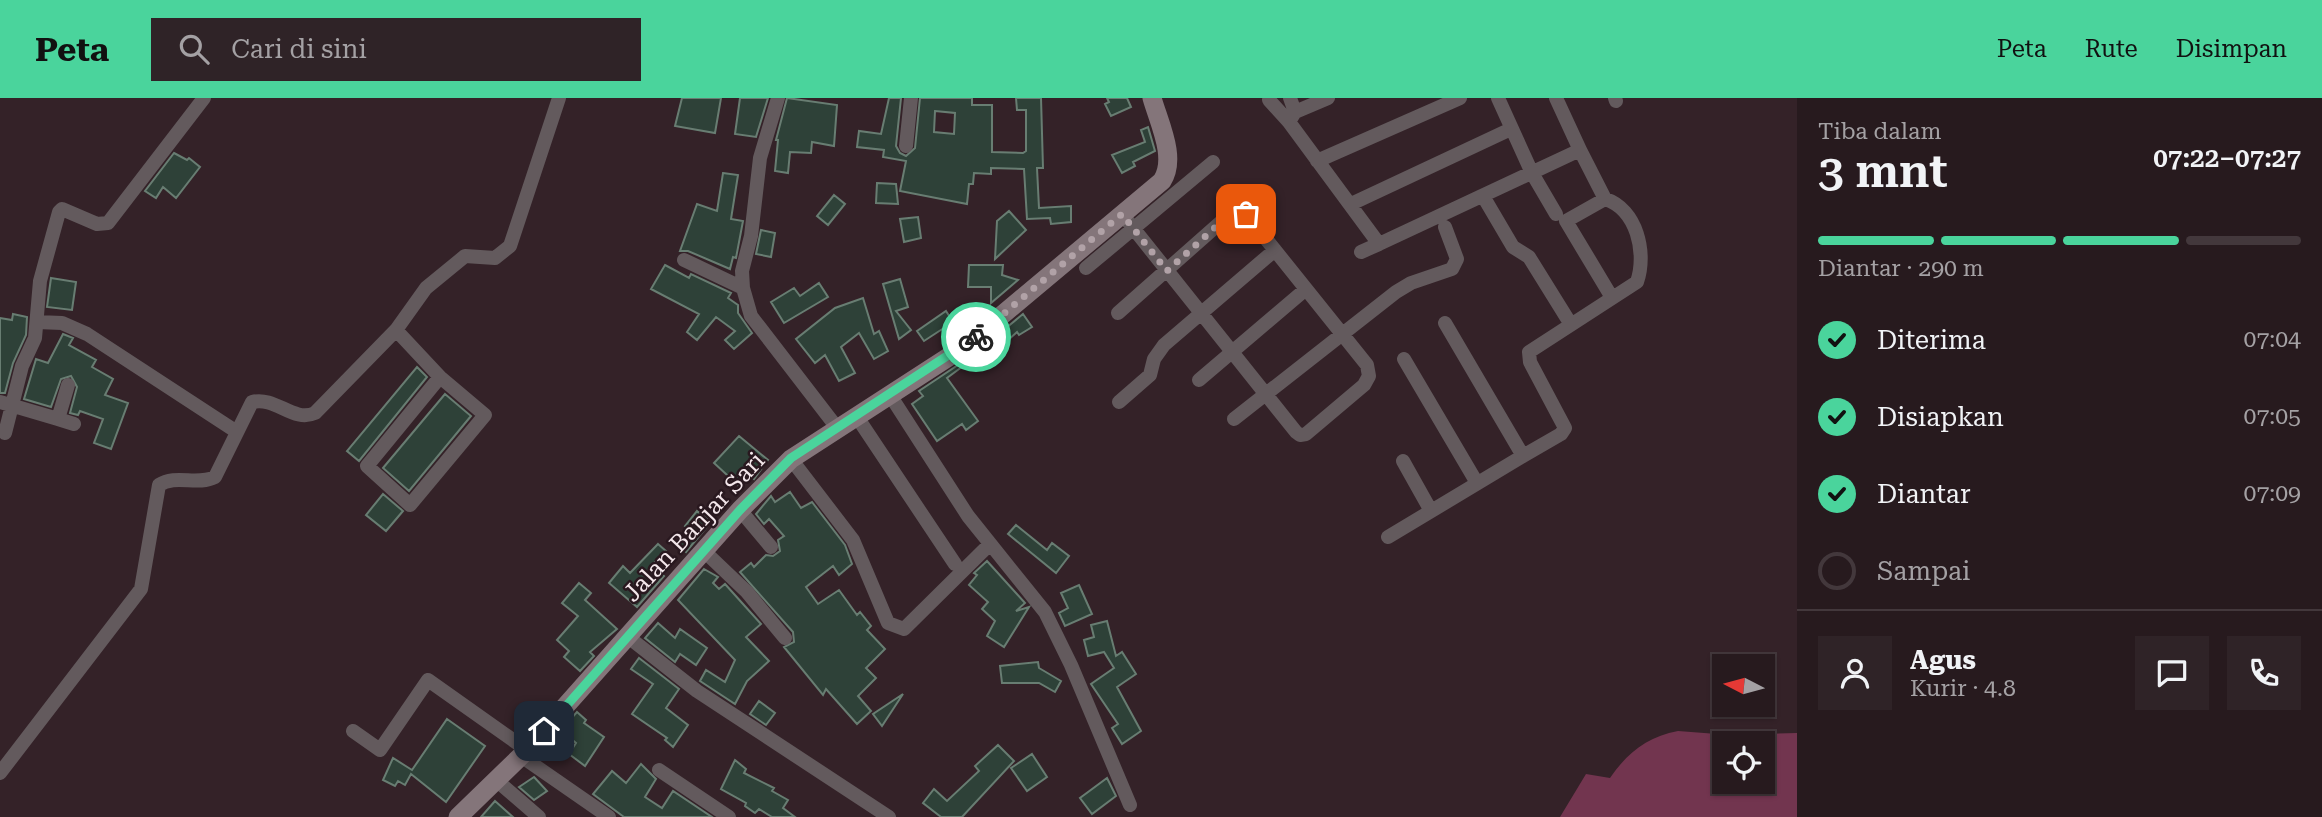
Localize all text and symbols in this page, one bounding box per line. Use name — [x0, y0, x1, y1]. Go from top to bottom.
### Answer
search box — [151, 18, 641, 81]
text: Peta — [35, 30, 109, 69]
icon: search — [175, 30, 213, 68]
text: Cari di sini — [231, 34, 367, 64]
text: Peta — [1997, 35, 2047, 63]
text: Rute — [2085, 35, 2138, 63]
text: Disimpan — [2176, 35, 2287, 63]
text: Tiba dalam — [1818, 118, 1941, 145]
text: 07:22–07:27 — [2153, 143, 2301, 173]
text: 3 mnt — [1818, 144, 1948, 198]
pin — [1216, 184, 1276, 244]
icon: bag — [1227, 195, 1265, 233]
text: Diantar · 290 m — [1818, 255, 1984, 282]
courier — [941, 302, 1011, 372]
icon: bike — [957, 318, 995, 356]
icon: check — [1818, 321, 1856, 359]
text: Diterima — [1877, 325, 1986, 355]
text: 07:04 — [2244, 326, 2301, 353]
icon: check — [1818, 398, 1856, 436]
text: Disiapkan — [1877, 402, 2004, 432]
text: 07:05 — [2244, 403, 2301, 430]
street label: Jalan Banjar Sari — [618, 446, 771, 607]
icon: check — [1818, 475, 1856, 513]
text: Diantar — [1877, 479, 1971, 509]
text: 07:09 — [2244, 480, 2301, 507]
text: Sampai — [1877, 556, 1970, 586]
button: person — [1818, 636, 1892, 710]
button: chat — [2135, 636, 2209, 710]
button: phone — [2227, 636, 2301, 710]
text: Agus — [1910, 645, 1976, 675]
north arrow — [1712, 654, 1774, 718]
map controls — [1712, 654, 1775, 794]
text: Kurir · 4.8 — [1910, 675, 2016, 702]
pin — [514, 701, 574, 761]
icon: home — [525, 712, 563, 750]
button: locate — [1712, 731, 1775, 794]

